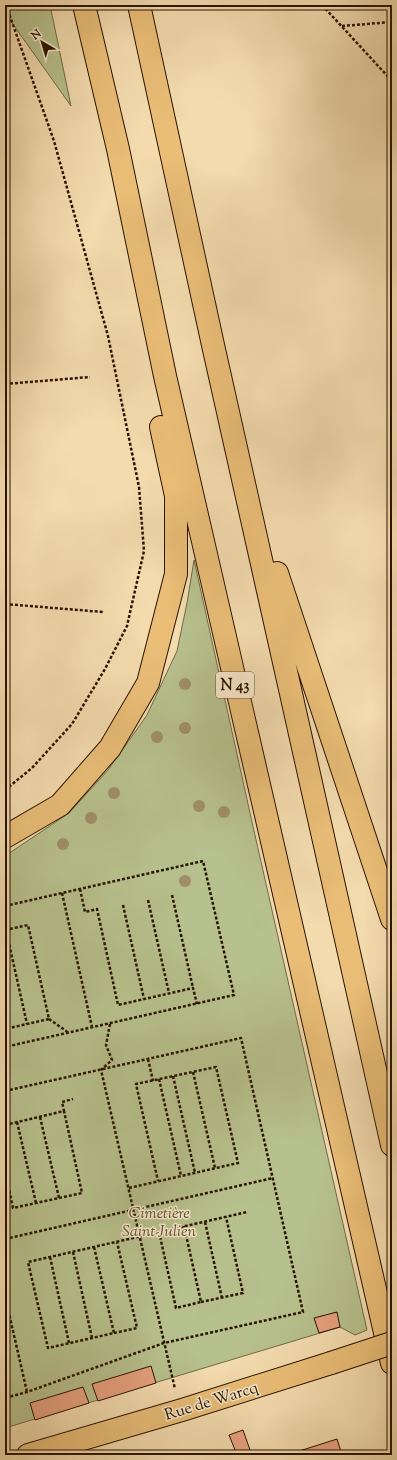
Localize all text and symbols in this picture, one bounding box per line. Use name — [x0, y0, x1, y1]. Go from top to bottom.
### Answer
north arrow — [22, 22, 62, 62]
text: N — [27, 26, 45, 45]
road number: N 43 — [216, 672, 254, 698]
park label: Cimetière Saint-Julien — [122, 1203, 196, 1244]
street label: Rue de Warcq — [162, 1377, 262, 1428]

